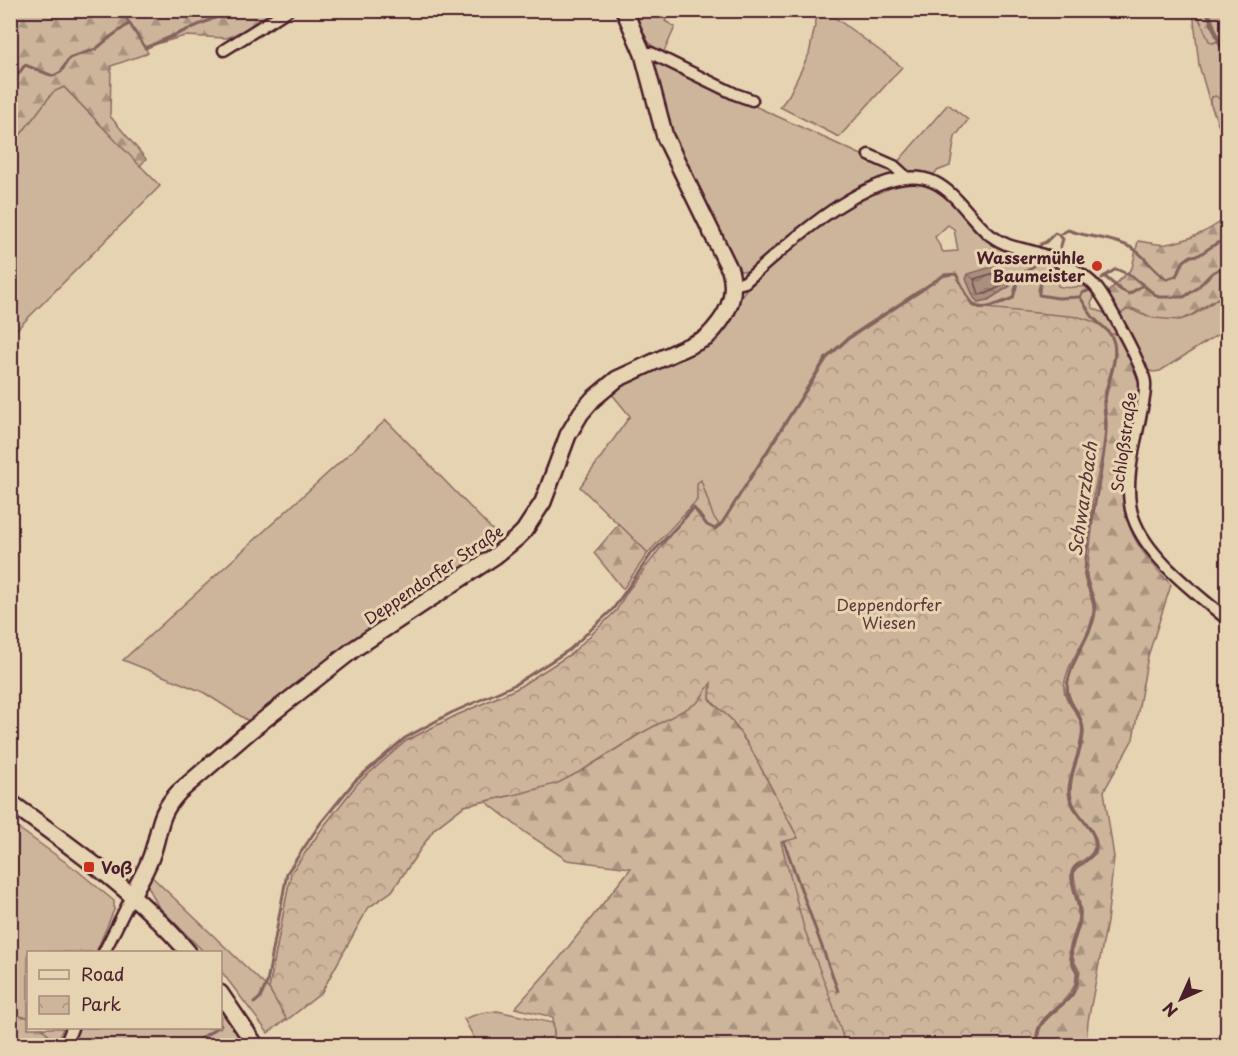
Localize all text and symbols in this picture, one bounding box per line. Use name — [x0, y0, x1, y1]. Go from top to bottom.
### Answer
place label: Wassermühle Baumeister — [976, 245, 1086, 287]
marker: Wassermühle Baumeister — [1090, 259, 1104, 273]
street label: Schloßstraße — [1104, 390, 1142, 494]
water label: Schwarzbach — [1061, 440, 1103, 558]
street label: Deppendorfer Straße — [359, 518, 507, 630]
park label: Deppendorfer Wiesen — [836, 592, 942, 634]
place label: Voß — [101, 855, 133, 879]
marker: Voß — [82, 860, 96, 874]
legend — [27, 951, 222, 1029]
text: Road — [81, 960, 125, 987]
north arrow — [1151, 969, 1211, 1029]
text: Park — [81, 990, 121, 1017]
text: N — [1157, 997, 1183, 1023]

